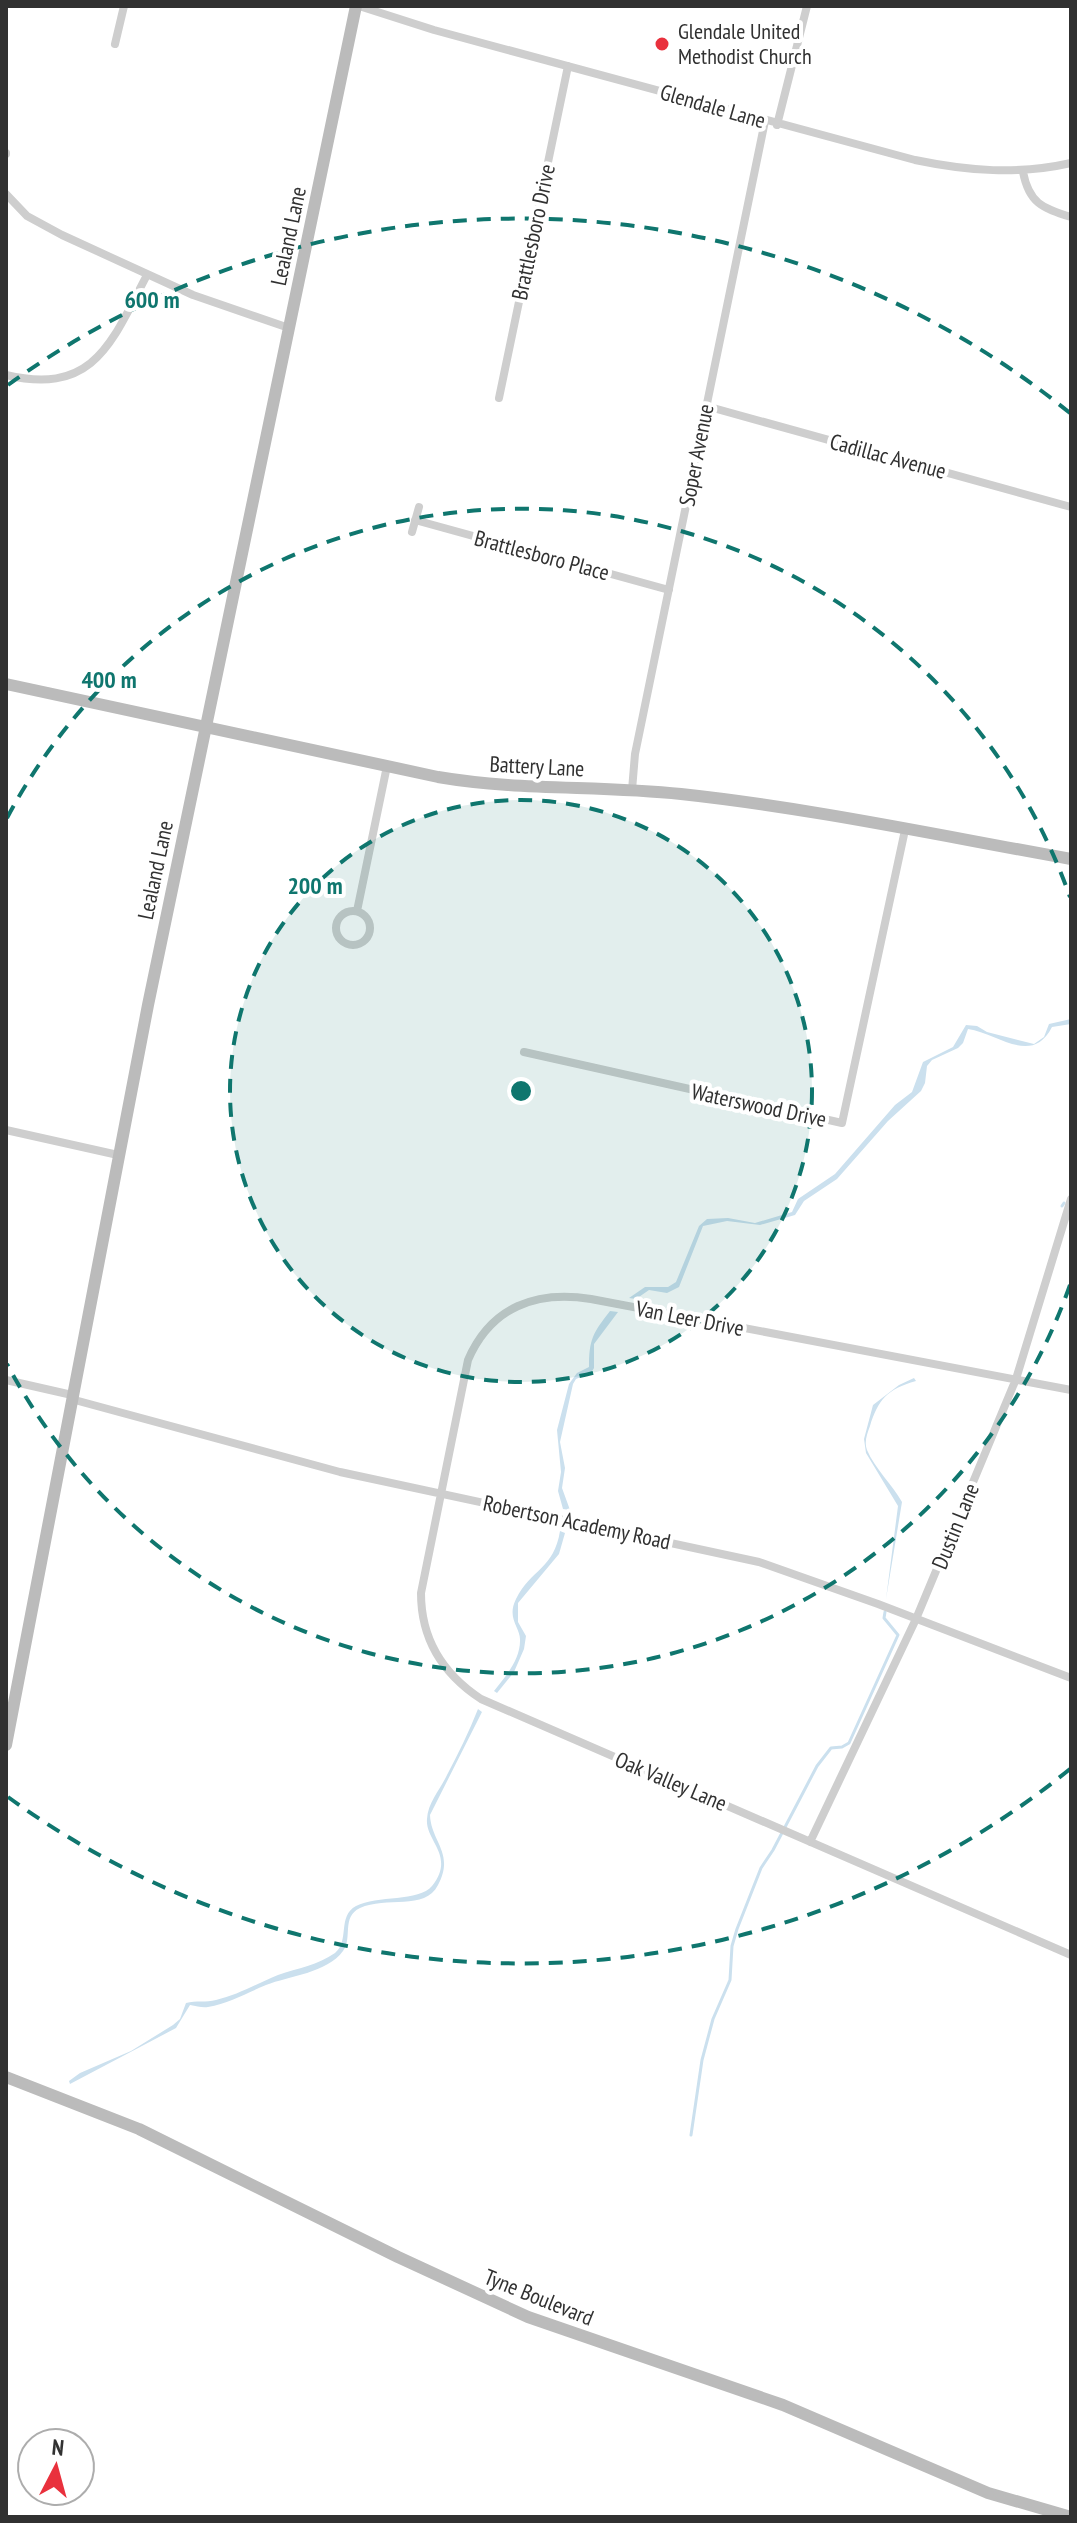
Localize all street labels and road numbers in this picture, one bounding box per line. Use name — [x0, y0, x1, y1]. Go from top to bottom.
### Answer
street label: Glendale Lane — [657, 78, 769, 134]
street label: Brattlesboro Drive — [505, 162, 561, 302]
street label: Lealand Lane — [264, 184, 312, 288]
street label: Soper Avenue — [672, 402, 720, 508]
street label: Cadillac Avenue — [827, 427, 949, 485]
street label: Brattlesboro Place — [471, 524, 613, 586]
street label: Battery Lane — [489, 750, 585, 782]
street label: Lealand Lane — [131, 818, 179, 922]
street label: Waterswood Drive — [689, 1077, 829, 1133]
street label: Van Leer Drive — [633, 1294, 746, 1342]
street label: Dustin Lane — [925, 1479, 985, 1573]
street label: Robertson Academy Road — [481, 1488, 673, 1556]
street label: Oak Valley Lane — [611, 1745, 731, 1817]
street label: Tyne Boulevard — [480, 2262, 598, 2332]

